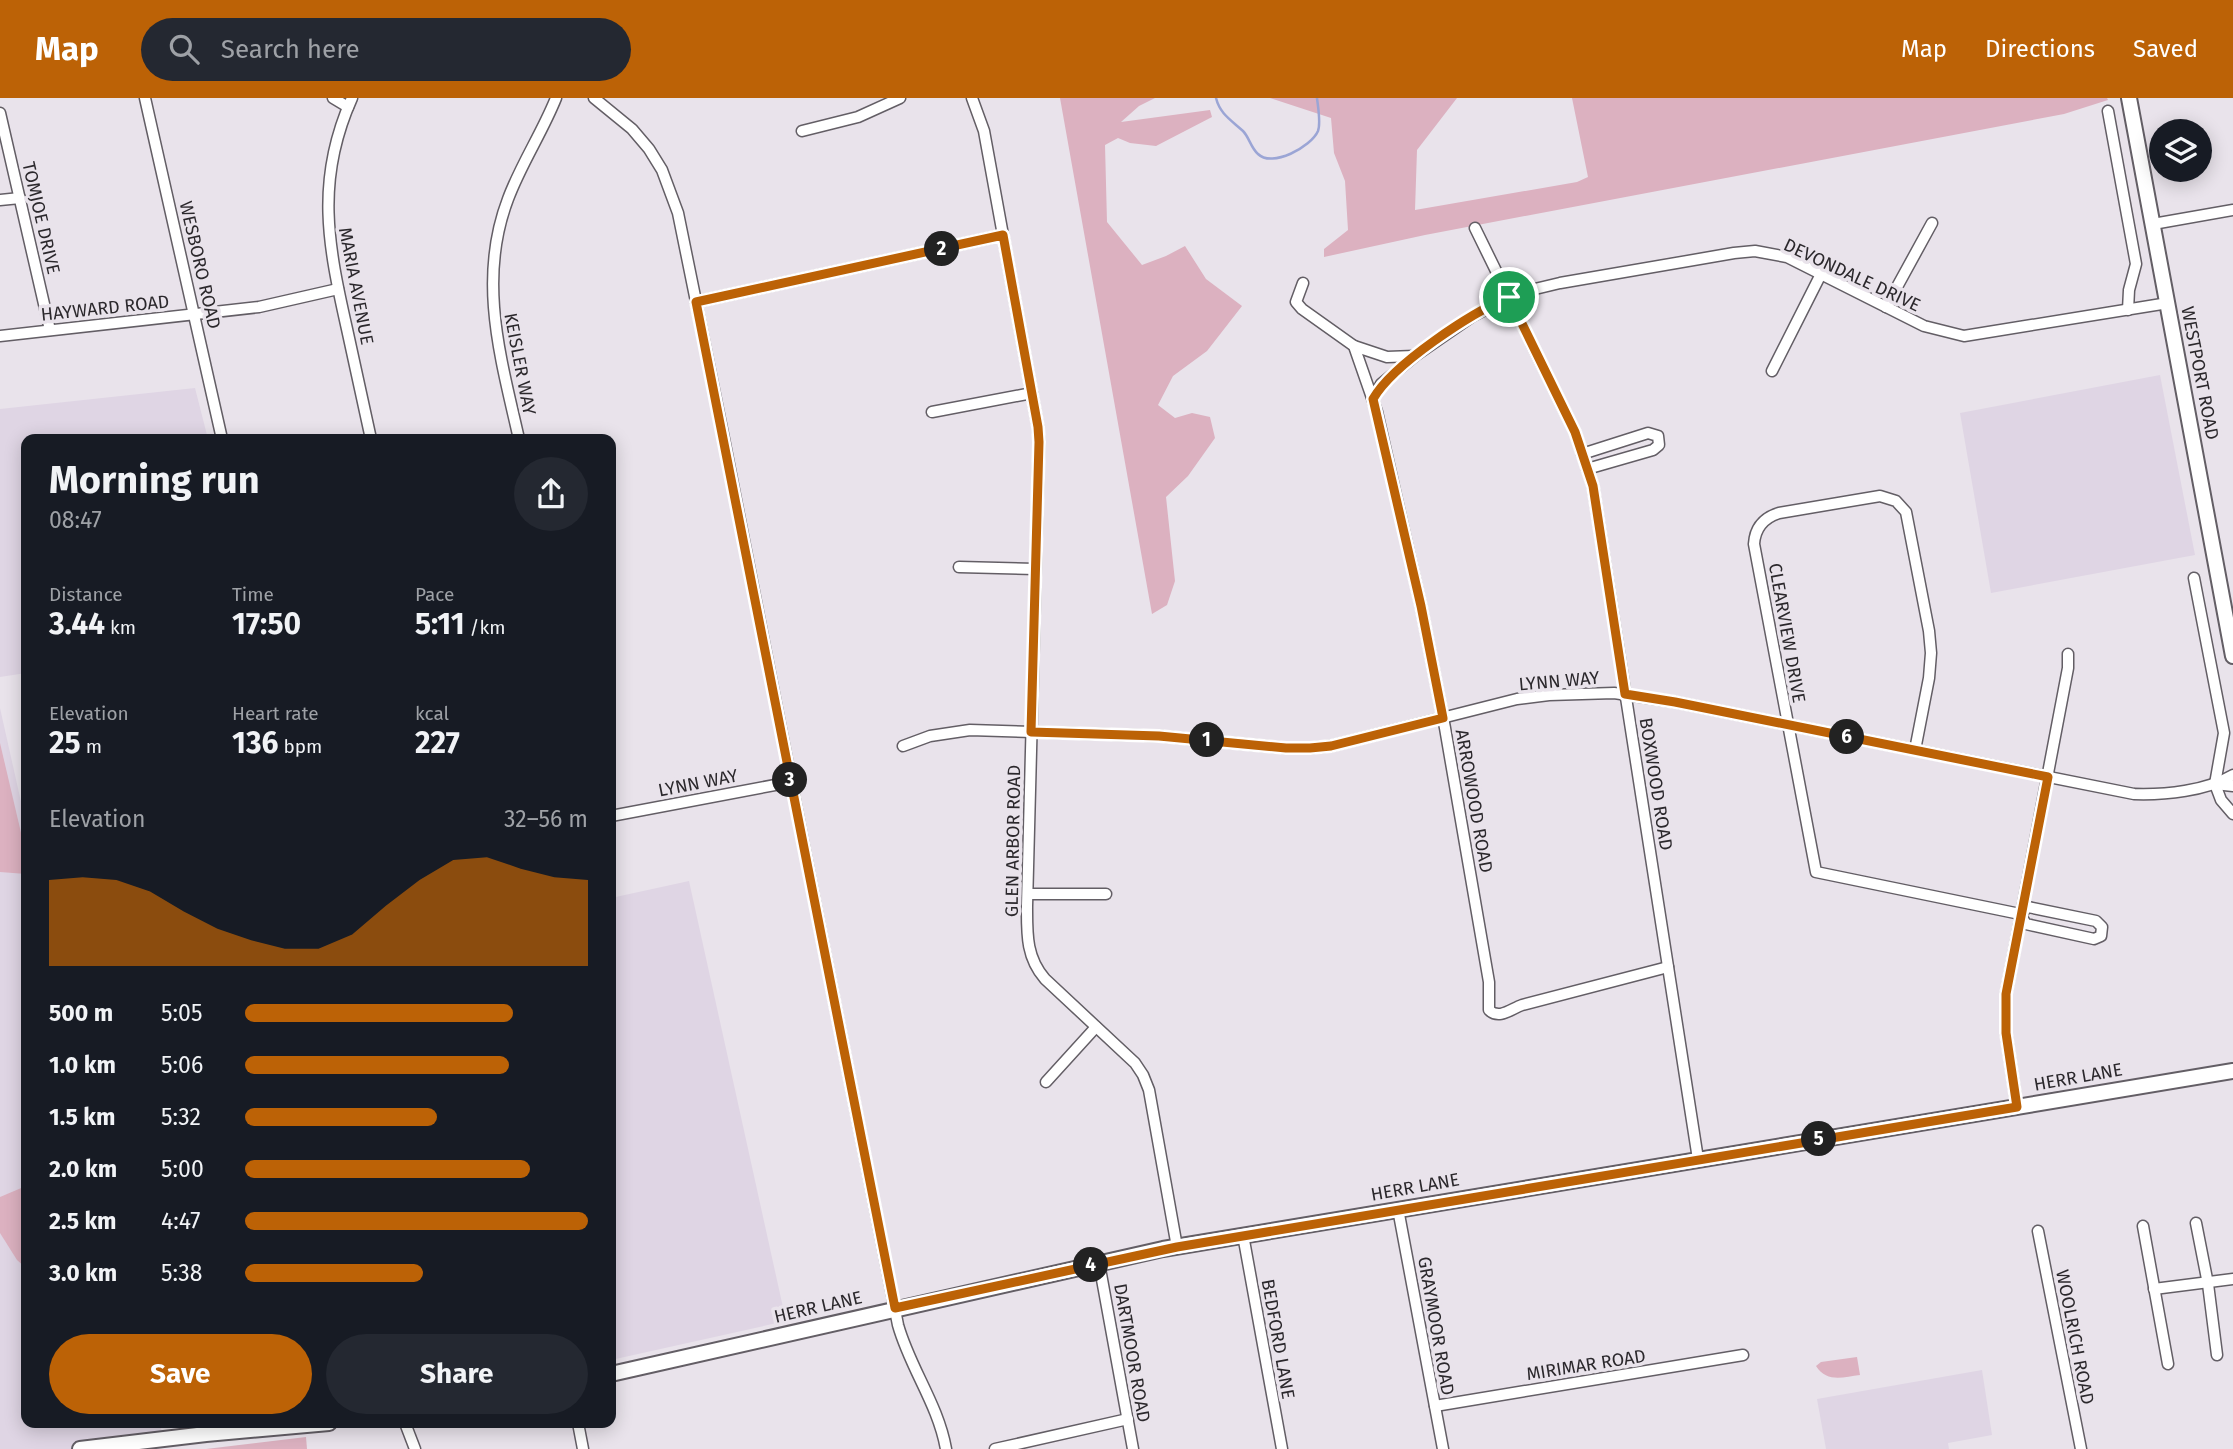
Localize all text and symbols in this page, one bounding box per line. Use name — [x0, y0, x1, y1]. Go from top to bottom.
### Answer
search box — [141, 18, 631, 81]
text: Map — [35, 29, 99, 69]
icon: search — [165, 30, 203, 68]
text: Search here — [221, 34, 360, 65]
text: Map — [1901, 35, 1947, 63]
text: Directions — [1985, 35, 2095, 63]
text: Saved — [2133, 35, 2198, 63]
map controls — [2149, 119, 2212, 182]
button: layers — [2149, 119, 2212, 182]
street label: TOMJOE DRIVE — [17, 160, 65, 276]
street label: WESBORO ROAD — [175, 199, 225, 331]
street label: MARIA AVENUE — [334, 225, 378, 347]
pin: 2 — [925, 232, 960, 266]
street label: DEVONDALE DRIVE — [1780, 234, 1924, 316]
text: 2 — [937, 237, 946, 260]
pin — [1479, 267, 1539, 327]
icon: arrive — [1490, 278, 1528, 316]
street label: HAYWARD ROAD — [40, 290, 170, 326]
street label: WESTPORT ROAD — [2176, 304, 2224, 442]
street label: KEISLER WAY — [499, 311, 541, 417]
text: Morning run — [49, 457, 260, 503]
button: share — [514, 457, 588, 531]
text: 08:47 — [49, 506, 102, 534]
street label: CLEARVIEW DRIVE — [1764, 561, 1810, 705]
text: Distance — [49, 583, 123, 606]
text: Time — [232, 583, 274, 606]
text: Pace — [415, 583, 454, 606]
text: 3.44 — [49, 606, 105, 642]
text: 17:50 — [232, 606, 301, 642]
text: 5:11 — [415, 606, 465, 642]
text: km — [105, 616, 136, 639]
text: /km — [465, 616, 506, 639]
street label: LYNN WAY — [1518, 667, 1600, 695]
text: Elevation — [49, 702, 129, 725]
text: Heart rate — [232, 702, 319, 725]
text: kcal — [415, 702, 449, 725]
street label: BOXWOOD ROAD — [1635, 716, 1677, 852]
pin: 6 — [1829, 720, 1864, 754]
pin: 1 — [1190, 722, 1224, 758]
text: 25 — [49, 725, 81, 761]
text: 136 — [232, 725, 278, 761]
text: 227 — [415, 725, 460, 761]
text: 6 — [1841, 725, 1852, 748]
street label: ARROWOOD ROAD — [1451, 727, 1497, 875]
text: 1 — [1202, 728, 1211, 751]
text: m — [81, 735, 102, 758]
text: bpm — [278, 735, 322, 758]
pin: 3 — [772, 762, 808, 798]
street label: LYNN WAY — [656, 764, 740, 802]
street label: GLEN ARBOR ROAD — [1001, 765, 1025, 917]
text: 3 — [785, 768, 794, 791]
text: Elevation — [49, 805, 145, 833]
text: 32–56 m — [504, 805, 588, 833]
text: 500 m — [49, 999, 113, 1027]
text: 5:05 — [161, 999, 202, 1027]
text: 1.0 km — [49, 1051, 116, 1079]
text: 5:06 — [161, 1051, 203, 1079]
street label: HERR LANE — [2032, 1058, 2124, 1096]
text: 1.5 km — [49, 1103, 115, 1131]
text: 5:32 — [161, 1103, 201, 1131]
pin: 5 — [1801, 1122, 1836, 1156]
text: 5 — [1813, 1127, 1824, 1150]
text: 2.0 km — [49, 1155, 117, 1183]
text: 5:00 — [161, 1155, 204, 1183]
street label: HERR LANE — [1369, 1168, 1461, 1206]
text: 2.5 km — [49, 1207, 117, 1235]
text: 4:47 — [161, 1207, 201, 1235]
pin: 4 — [1074, 1248, 1108, 1282]
text: 4 — [1085, 1253, 1096, 1276]
street label: GRAYMOOR ROAD — [1413, 1255, 1459, 1397]
text: 3.0 km — [49, 1259, 117, 1287]
text: 5:38 — [161, 1259, 202, 1287]
street label: WOOLRICH ROAD — [2051, 1268, 2099, 1406]
street label: BEDFORD LANE — [1257, 1277, 1299, 1401]
street label: DARTMOOR ROAD — [1109, 1282, 1155, 1424]
street label: HERR LANE — [772, 1286, 864, 1328]
button: Save — [49, 1334, 312, 1414]
button: Share — [326, 1334, 588, 1414]
street label: MIRIMAR ROAD — [1525, 1345, 1647, 1385]

